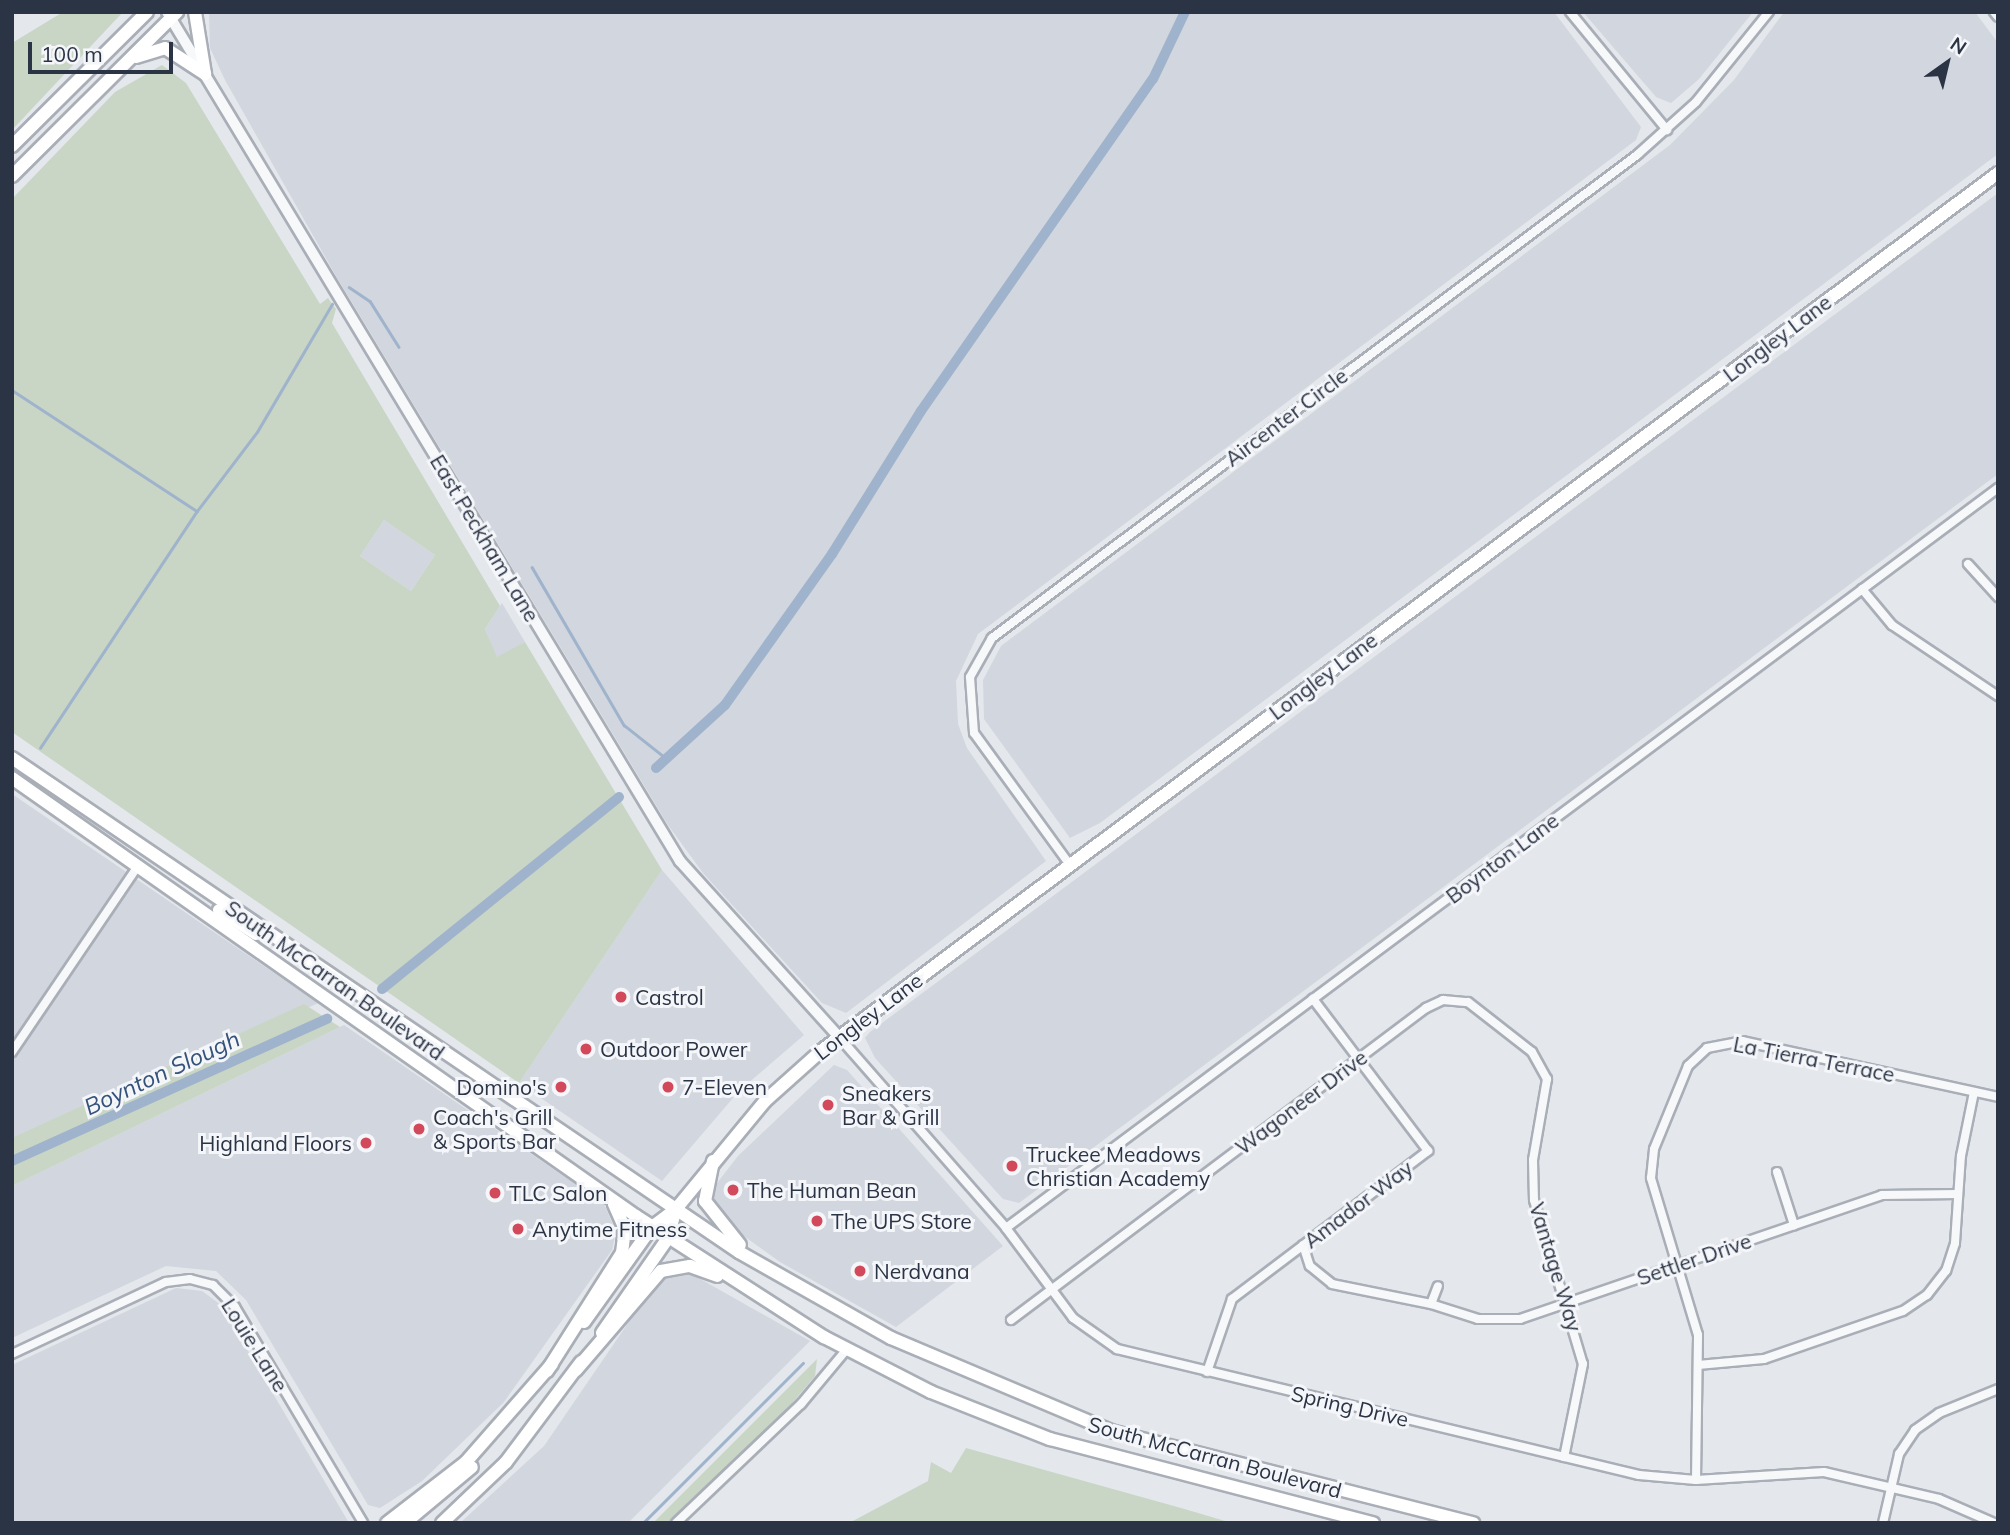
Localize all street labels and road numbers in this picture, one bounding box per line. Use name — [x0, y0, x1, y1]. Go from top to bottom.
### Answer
street label: Longley Lane — [1718, 289, 1836, 387]
street label: Aircenter Circle — [1220, 363, 1352, 471]
street label: East Peckham Lane — [425, 450, 545, 626]
street label: Longley Lane — [1264, 627, 1382, 725]
street label: Boynton Lane — [1441, 808, 1563, 908]
street label: South McCarran Boulevard — [221, 895, 449, 1065]
street label: Longley Lane — [809, 967, 927, 1065]
street label: La Tierra Terrace — [1731, 1031, 1897, 1087]
street label: Wagoneer Drive — [1230, 1044, 1372, 1160]
street label: Amador Way — [1299, 1155, 1417, 1253]
street label: Vantage Way — [1524, 1199, 1588, 1335]
street label: Settler Drive — [1634, 1228, 1754, 1290]
street label: Louie Lane — [216, 1294, 294, 1396]
street label: Spring Drive — [1289, 1380, 1411, 1432]
street label: South McCarran Boulevard — [1086, 1411, 1344, 1503]

